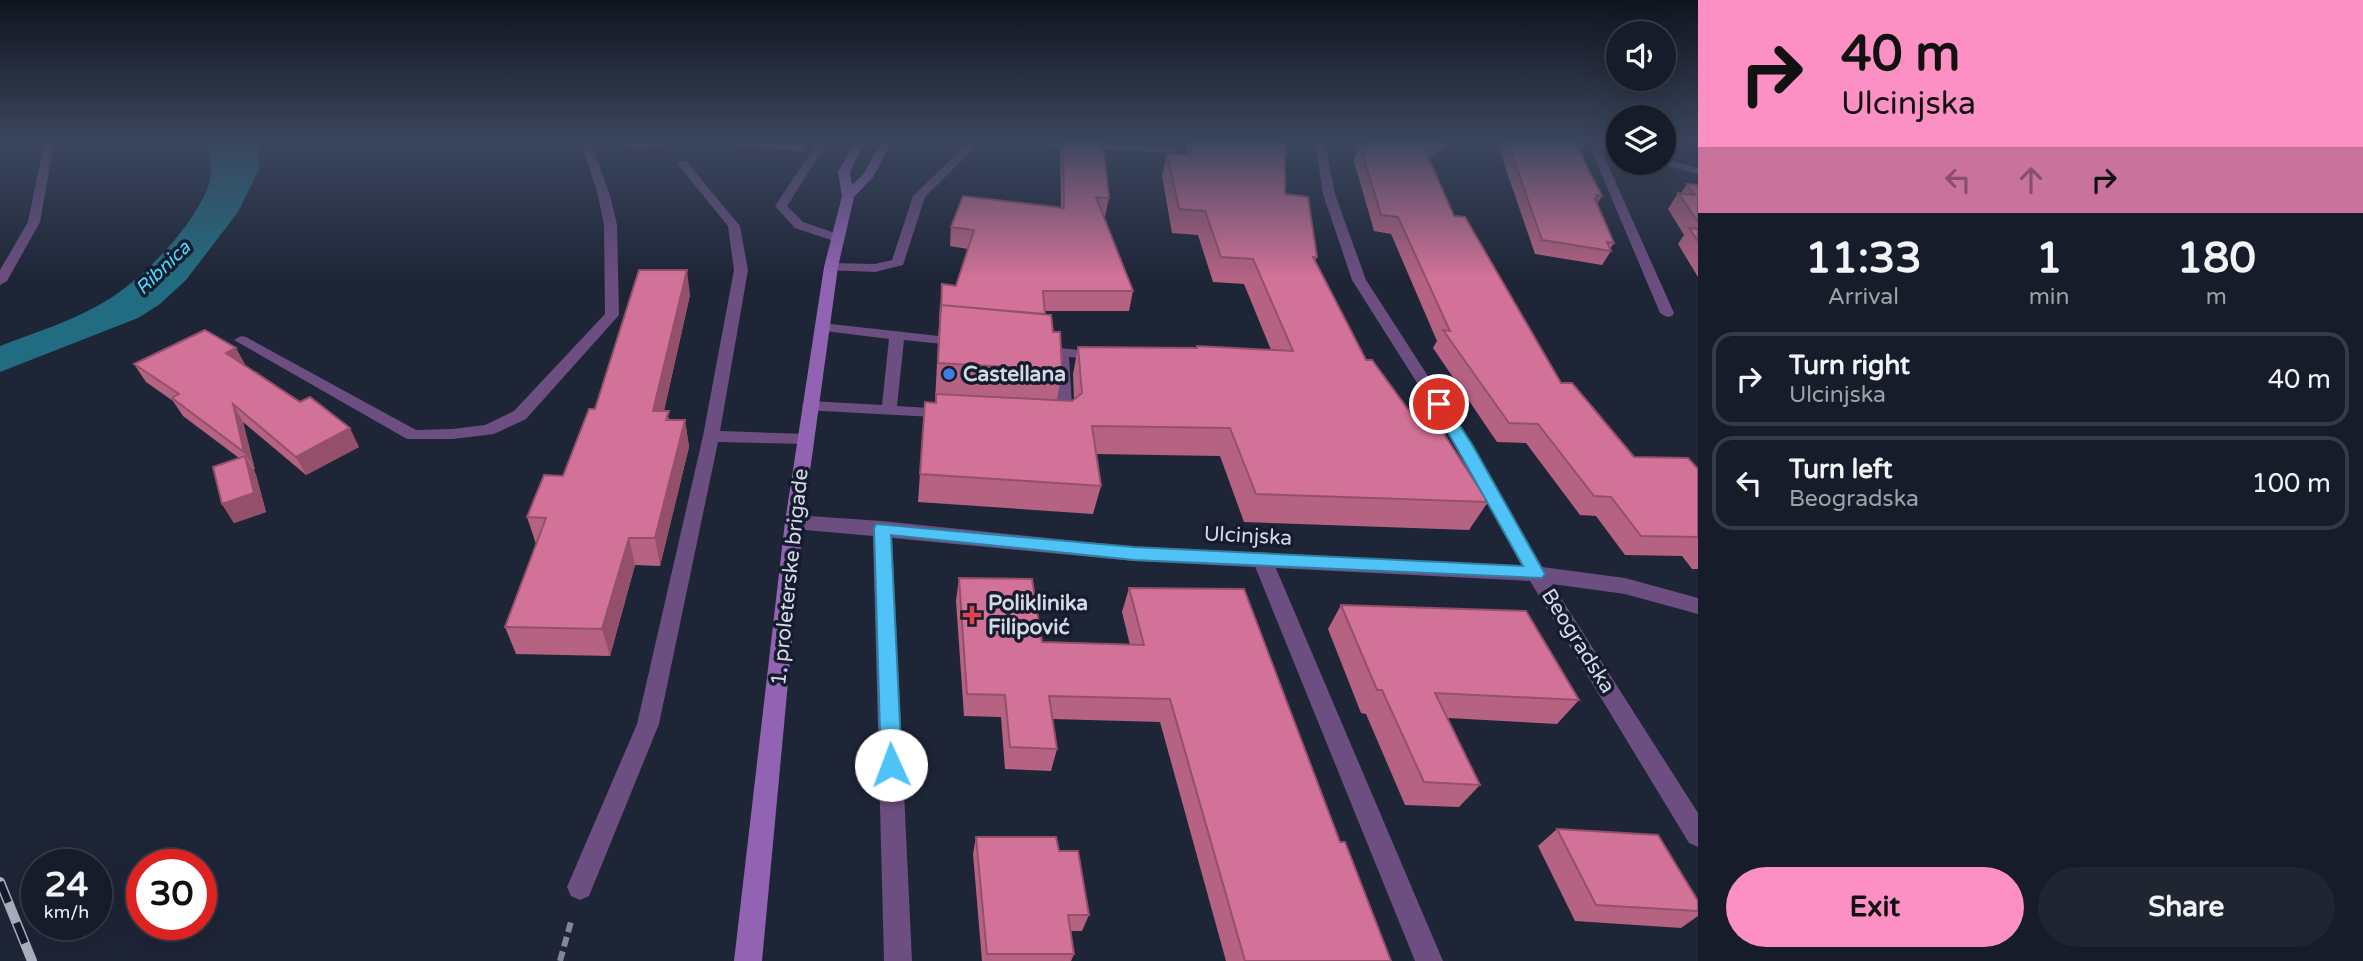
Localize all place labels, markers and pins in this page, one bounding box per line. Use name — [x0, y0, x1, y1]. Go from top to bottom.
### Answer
place label: Castellana — [963, 362, 1066, 387]
marker: Castellana — [941, 366, 957, 382]
pin — [1409, 374, 1469, 434]
place label: Poliklinika Filipović — [988, 591, 1088, 640]
marker: Poliklinika Filipović — [962, 605, 982, 625]

